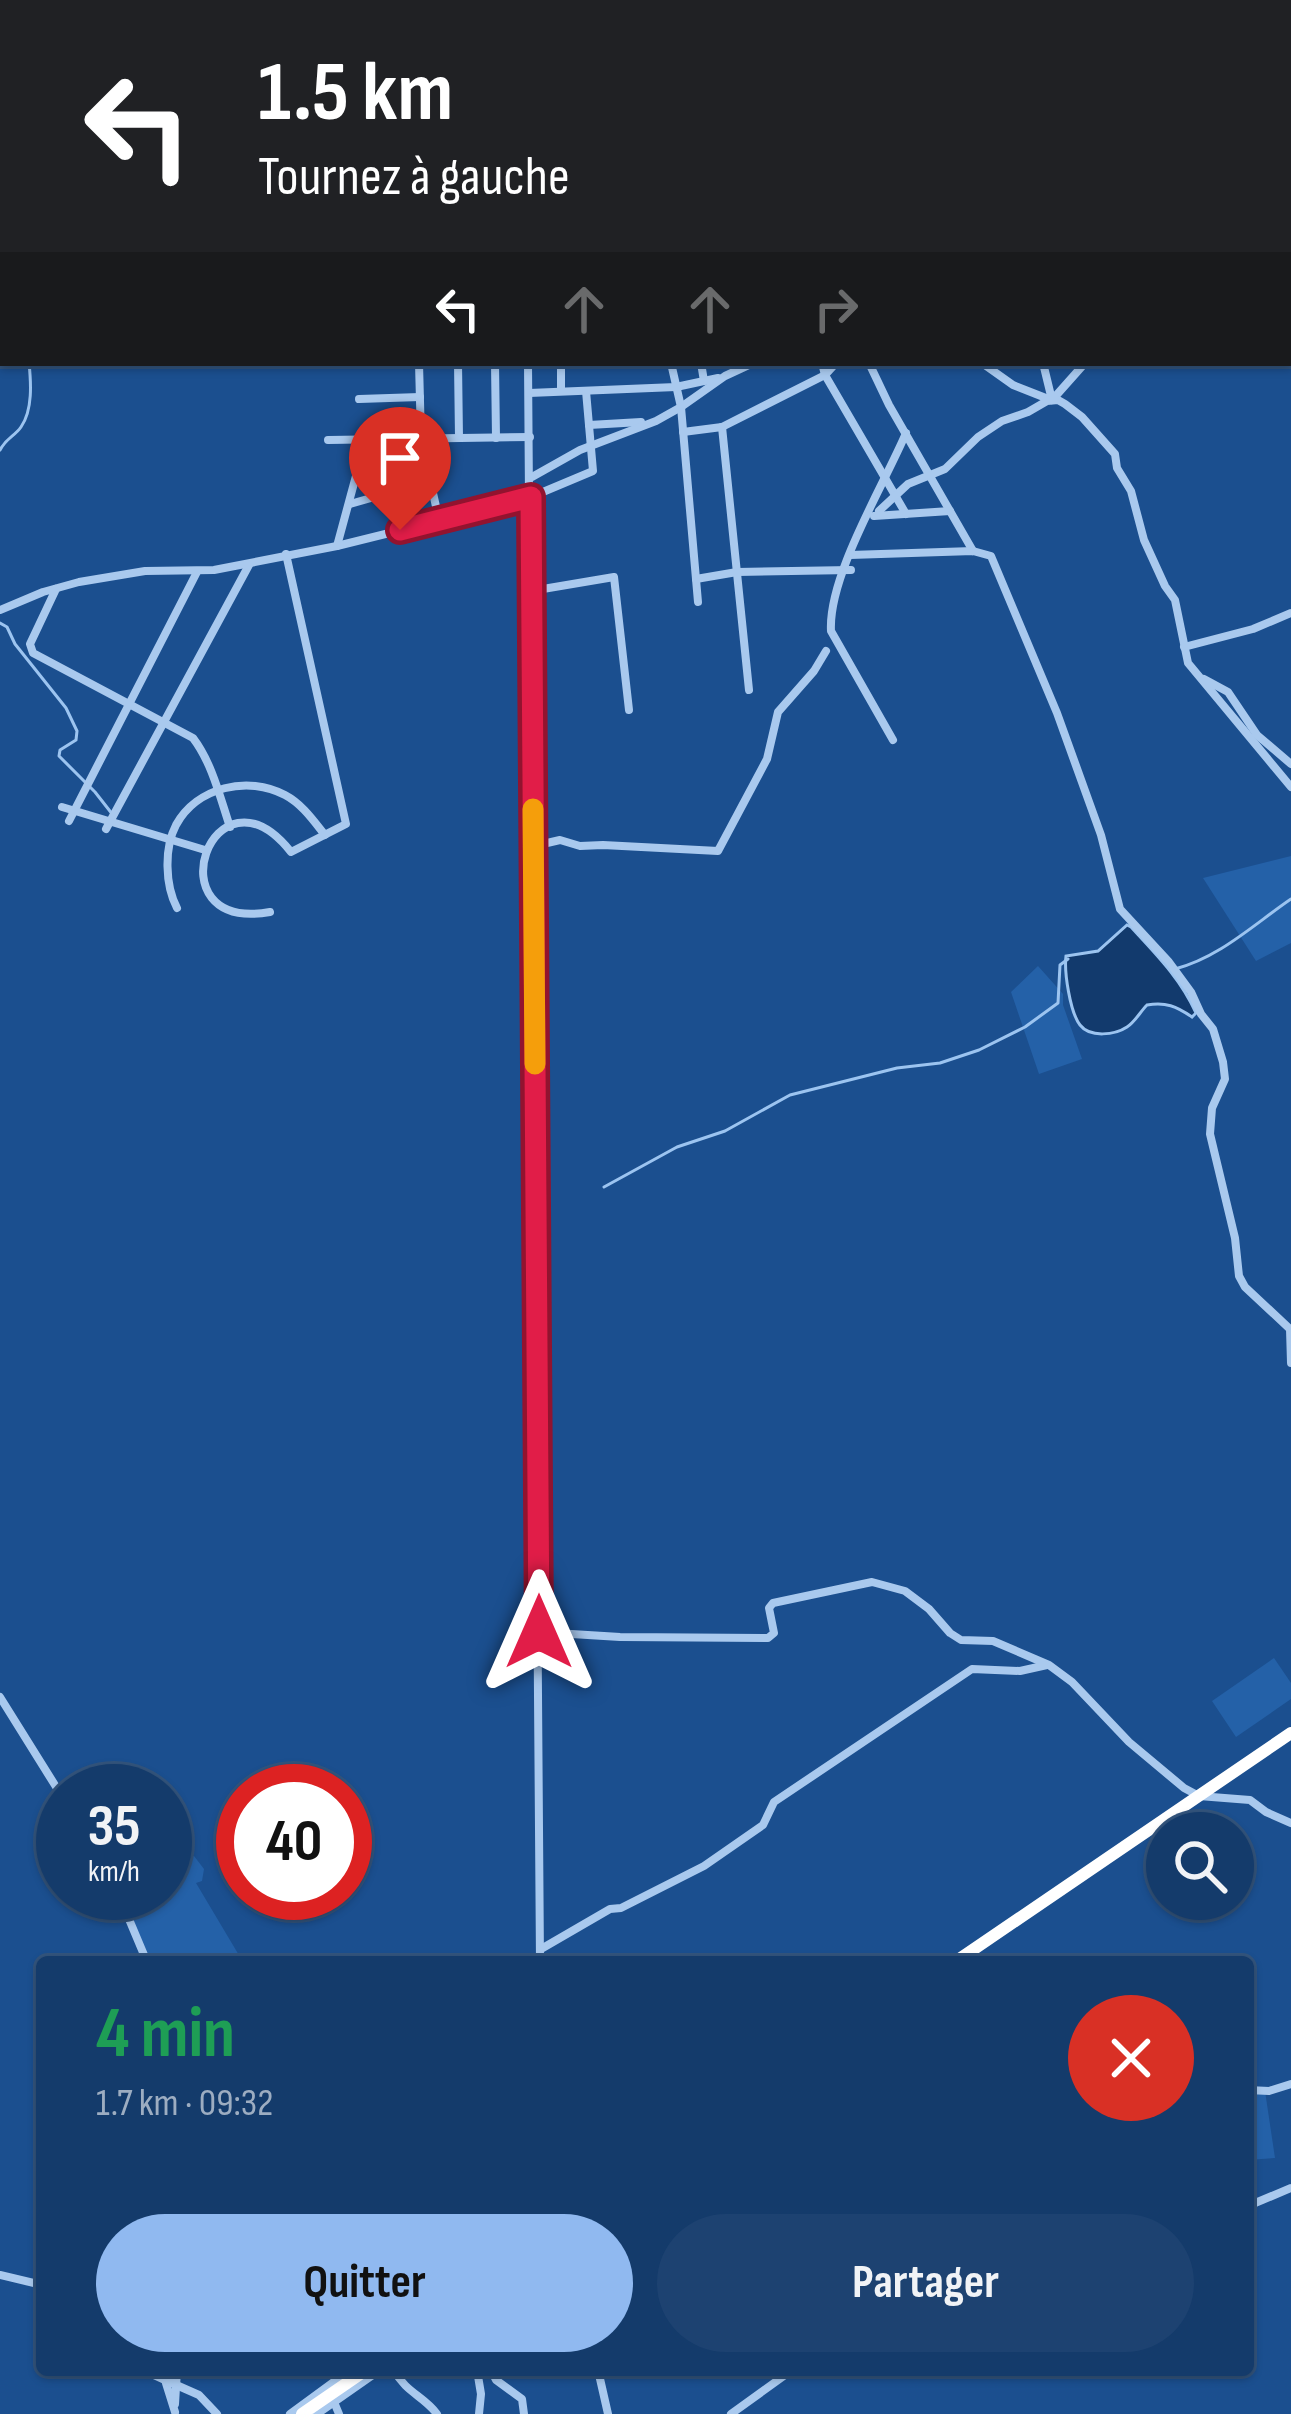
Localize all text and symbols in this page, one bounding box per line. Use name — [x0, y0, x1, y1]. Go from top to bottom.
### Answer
text: 1.5 km — [258, 43, 453, 144]
icon: left — [60, 48, 216, 204]
text: Tournez à gauche — [258, 145, 570, 210]
icon: left — [425, 276, 491, 342]
icon: ahead — [551, 276, 617, 342]
icon: ahead — [677, 276, 743, 342]
icon: right — [803, 276, 869, 342]
pin — [349, 407, 451, 530]
icon: arrive — [367, 425, 433, 491]
position arrow — [476, 1569, 602, 1695]
speed limit sign: 40 — [216, 1764, 372, 1920]
text: 35 — [87, 1791, 141, 1863]
map controls — [1146, 1812, 1254, 1920]
button: search — [1146, 1812, 1254, 1920]
text: km/h — [88, 1854, 140, 1890]
text: 4 min — [96, 1991, 235, 2078]
button: close — [1068, 1995, 1194, 2121]
text: 1.7 km · 09:32 — [96, 2080, 273, 2127]
button: Quitter — [96, 2214, 633, 2352]
button: Partager — [657, 2214, 1194, 2352]

